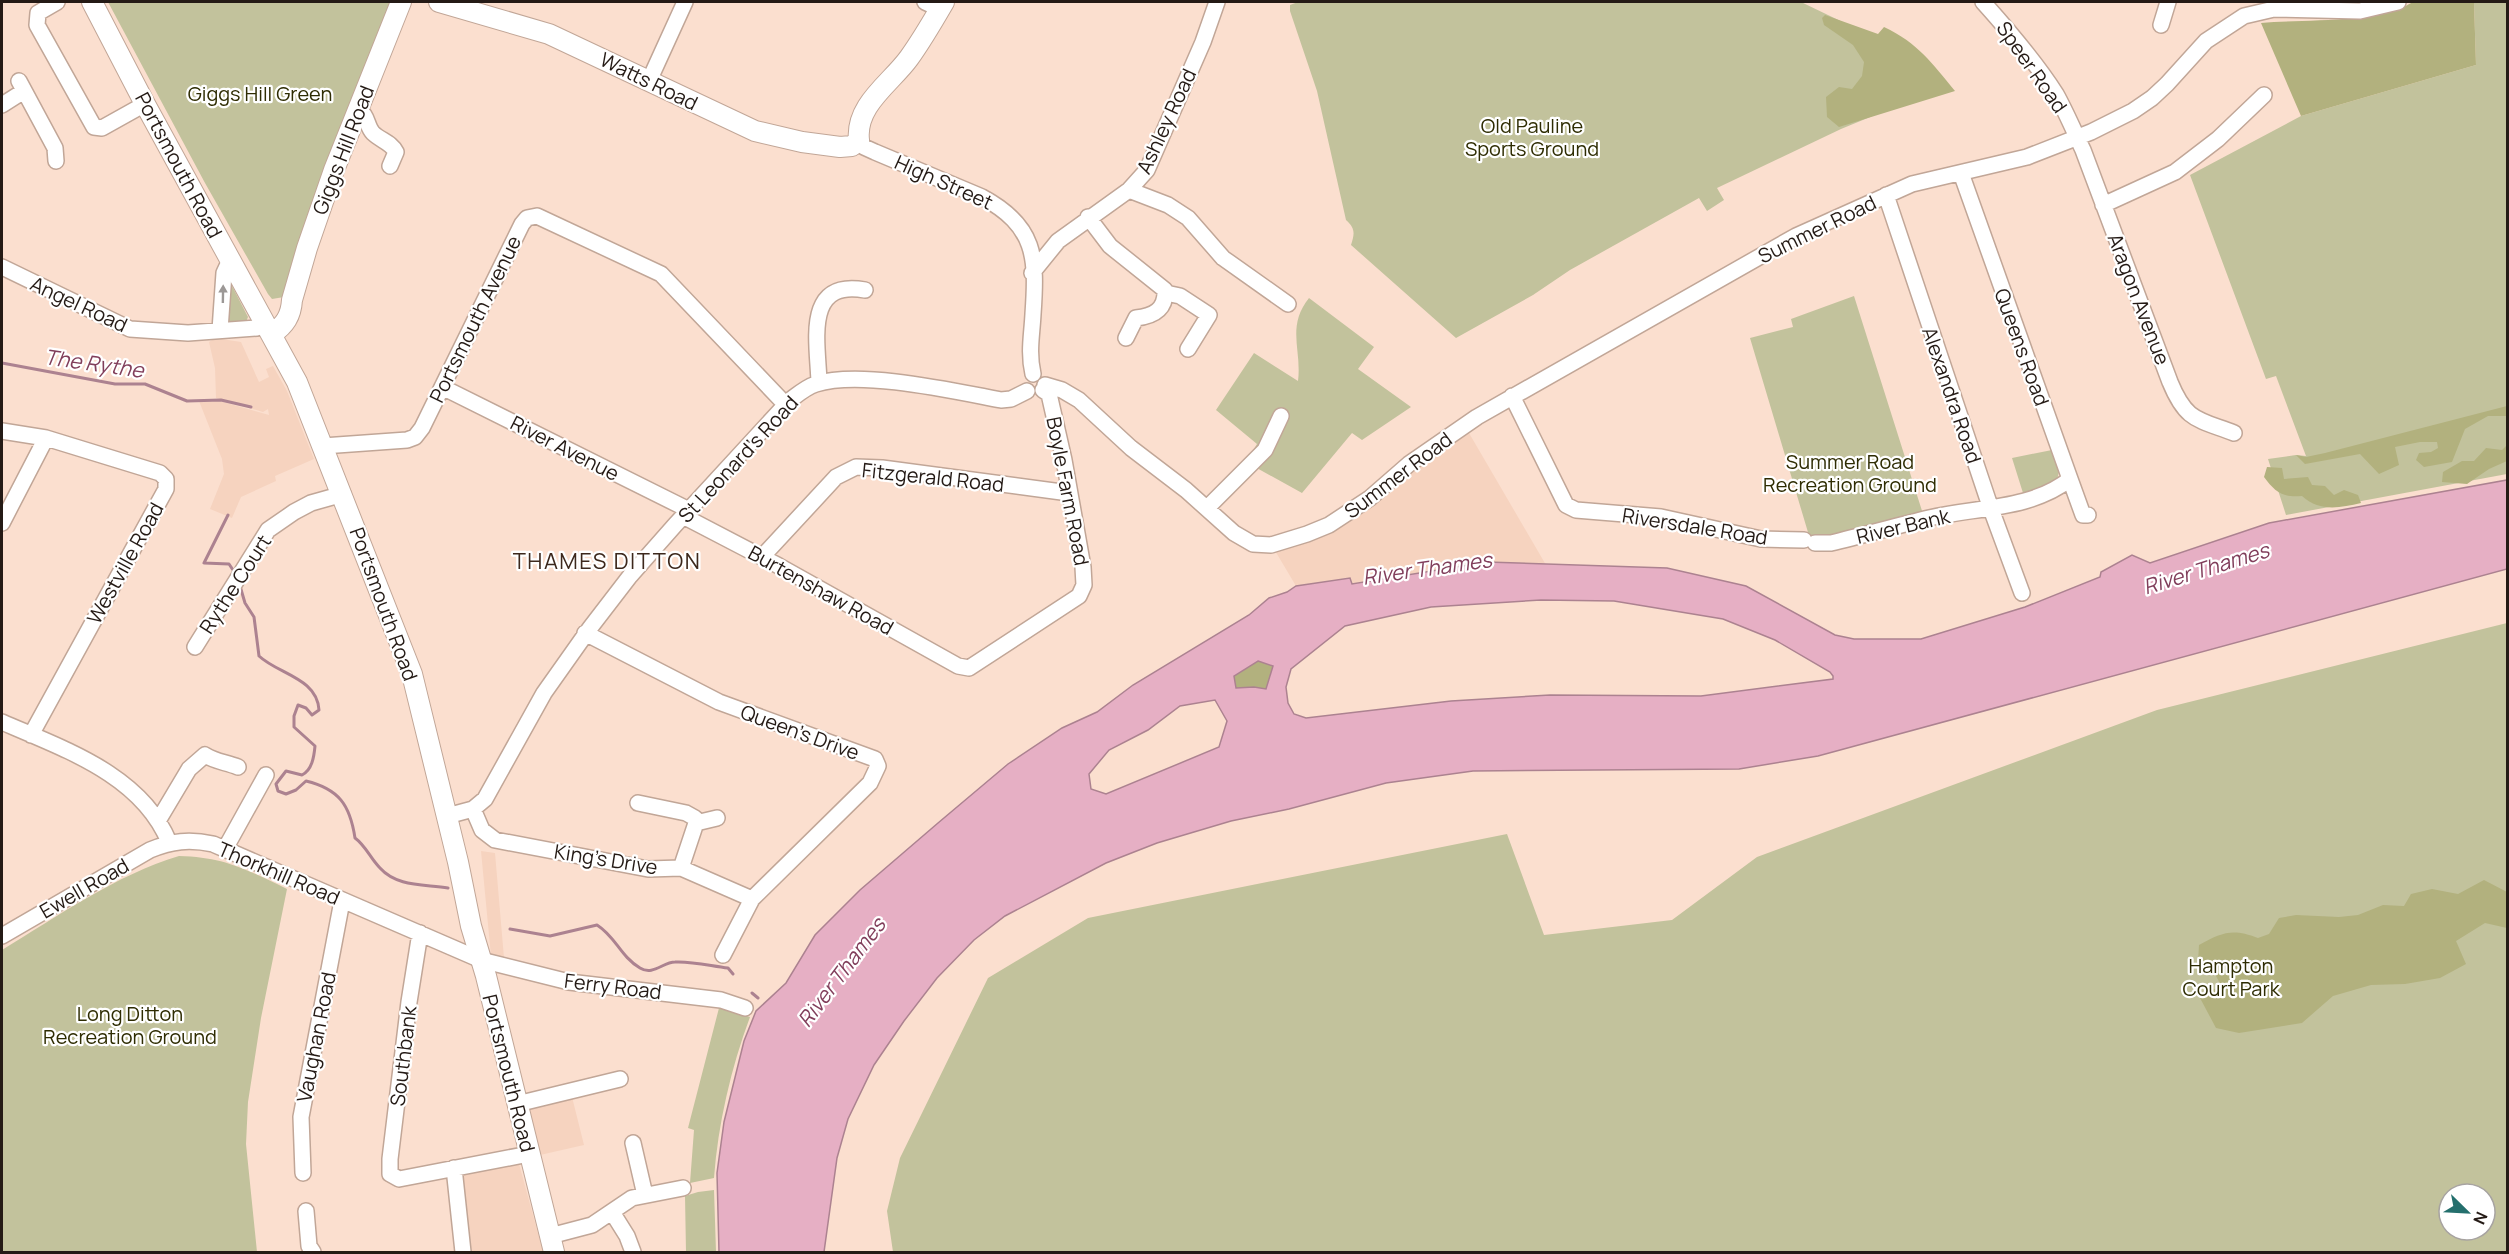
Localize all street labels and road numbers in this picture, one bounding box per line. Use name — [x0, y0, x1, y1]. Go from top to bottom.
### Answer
street label: Speer Road — [1990, 16, 2074, 118]
street label: Watts Road — [596, 46, 702, 116]
street label: Ashley Road — [1130, 64, 1202, 178]
street label: Giggs Hill Road — [306, 82, 380, 218]
street label: Portsmouth Road — [129, 87, 229, 243]
street label: High Street — [891, 148, 997, 216]
street label: Summer Road — [1753, 189, 1881, 269]
street label: Aragon Avenue — [2102, 229, 2176, 369]
street label: Portsmouth Avenue — [423, 231, 527, 407]
street label: Angel Road — [26, 270, 132, 338]
street label: Queens Road — [1988, 284, 2056, 410]
street label: Alexandra Road — [1916, 323, 1988, 467]
street label: St Leonard's Road — [672, 390, 804, 528]
street label: River Avenue — [506, 409, 624, 487]
street label: Boyle Farm Road — [1040, 414, 1096, 568]
street label: Summer Road — [1339, 426, 1457, 524]
street label: Fitzgerald Road — [861, 456, 1005, 498]
street label: Westville Road — [80, 497, 170, 629]
street label: Riversdale Road — [1620, 501, 1770, 551]
street label: River Bank — [1854, 502, 1953, 550]
street label: Portsmouth Road — [344, 524, 424, 684]
street label: Rythe Court — [193, 529, 277, 639]
street label: Burtenshaw Road — [744, 539, 898, 641]
street label: Queen's Drive — [737, 698, 863, 766]
street label: Thorkhill Road — [214, 835, 344, 911]
street label: King's Drive — [552, 838, 660, 880]
street label: Ewell Road — [34, 852, 134, 924]
street label: Ferry Road — [563, 967, 663, 1005]
street label: Vaughan Road — [290, 969, 342, 1105]
street label: Portsmouth Road — [476, 991, 542, 1155]
street label: Southbank — [383, 1003, 423, 1108]

